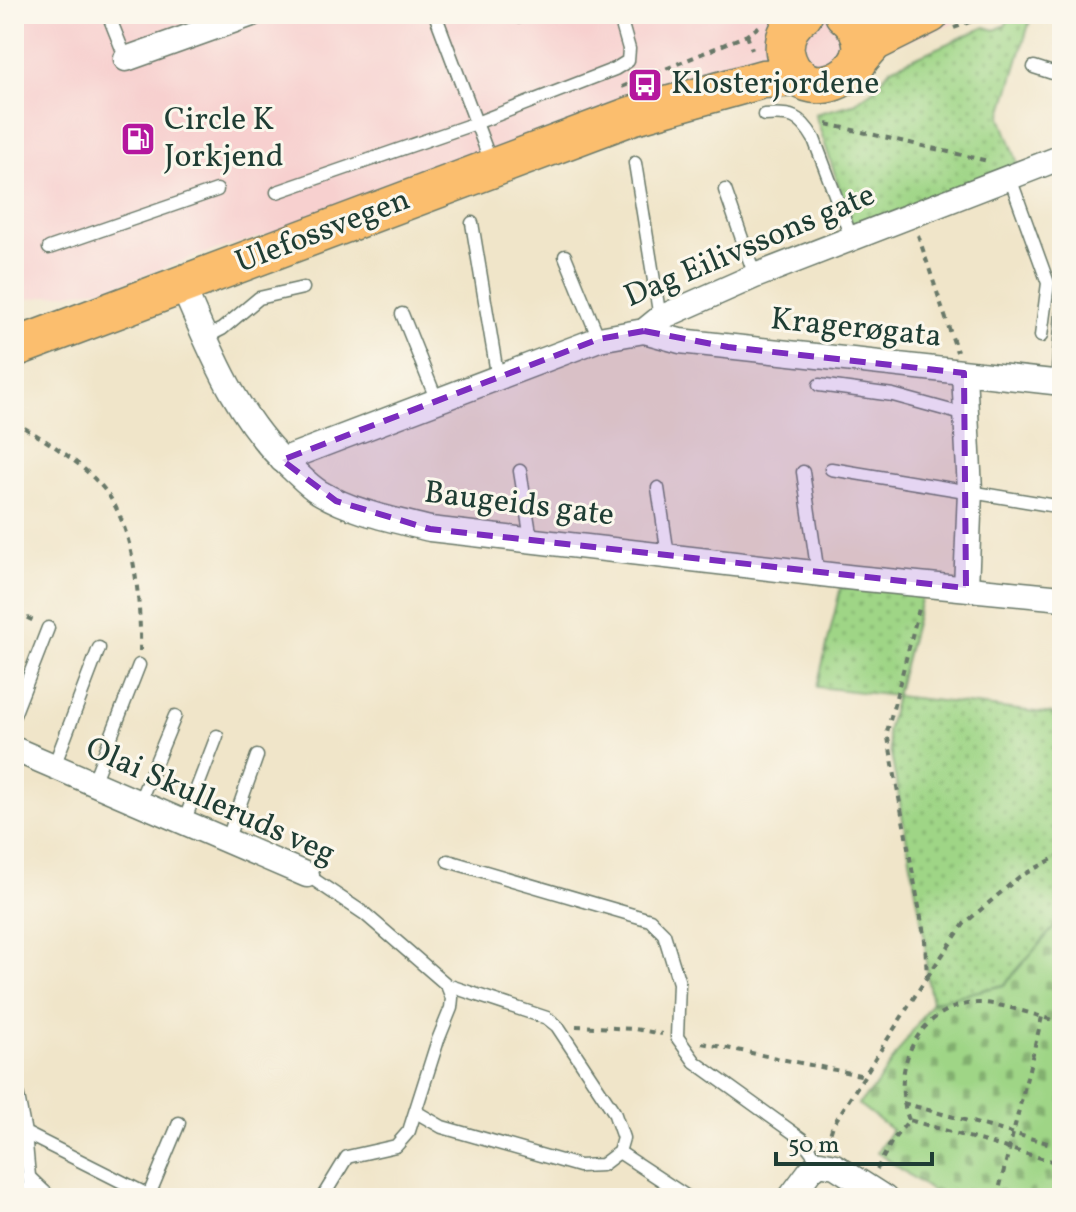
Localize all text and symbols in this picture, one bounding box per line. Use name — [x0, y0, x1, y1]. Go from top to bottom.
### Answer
place label: Klosterjordene — [671, 63, 879, 107]
bus stop icon: Klosterjordene — [626, 66, 664, 104]
place label: Circle K Jorkjend — [164, 99, 284, 180]
fuel station icon: Circle K Jorkjend — [119, 120, 157, 158]
street label: Dag Eilivssons gate — [618, 174, 882, 320]
street label: Ulefossvegen — [229, 179, 417, 285]
street label: Kragerøgata — [768, 298, 944, 360]
street label: Baugeids gate — [421, 472, 617, 538]
street label: Olai Skulleruds veg — [78, 727, 342, 877]
scale bar — [776, 1116, 932, 1166]
text: 50 m — [788, 1129, 840, 1163]

